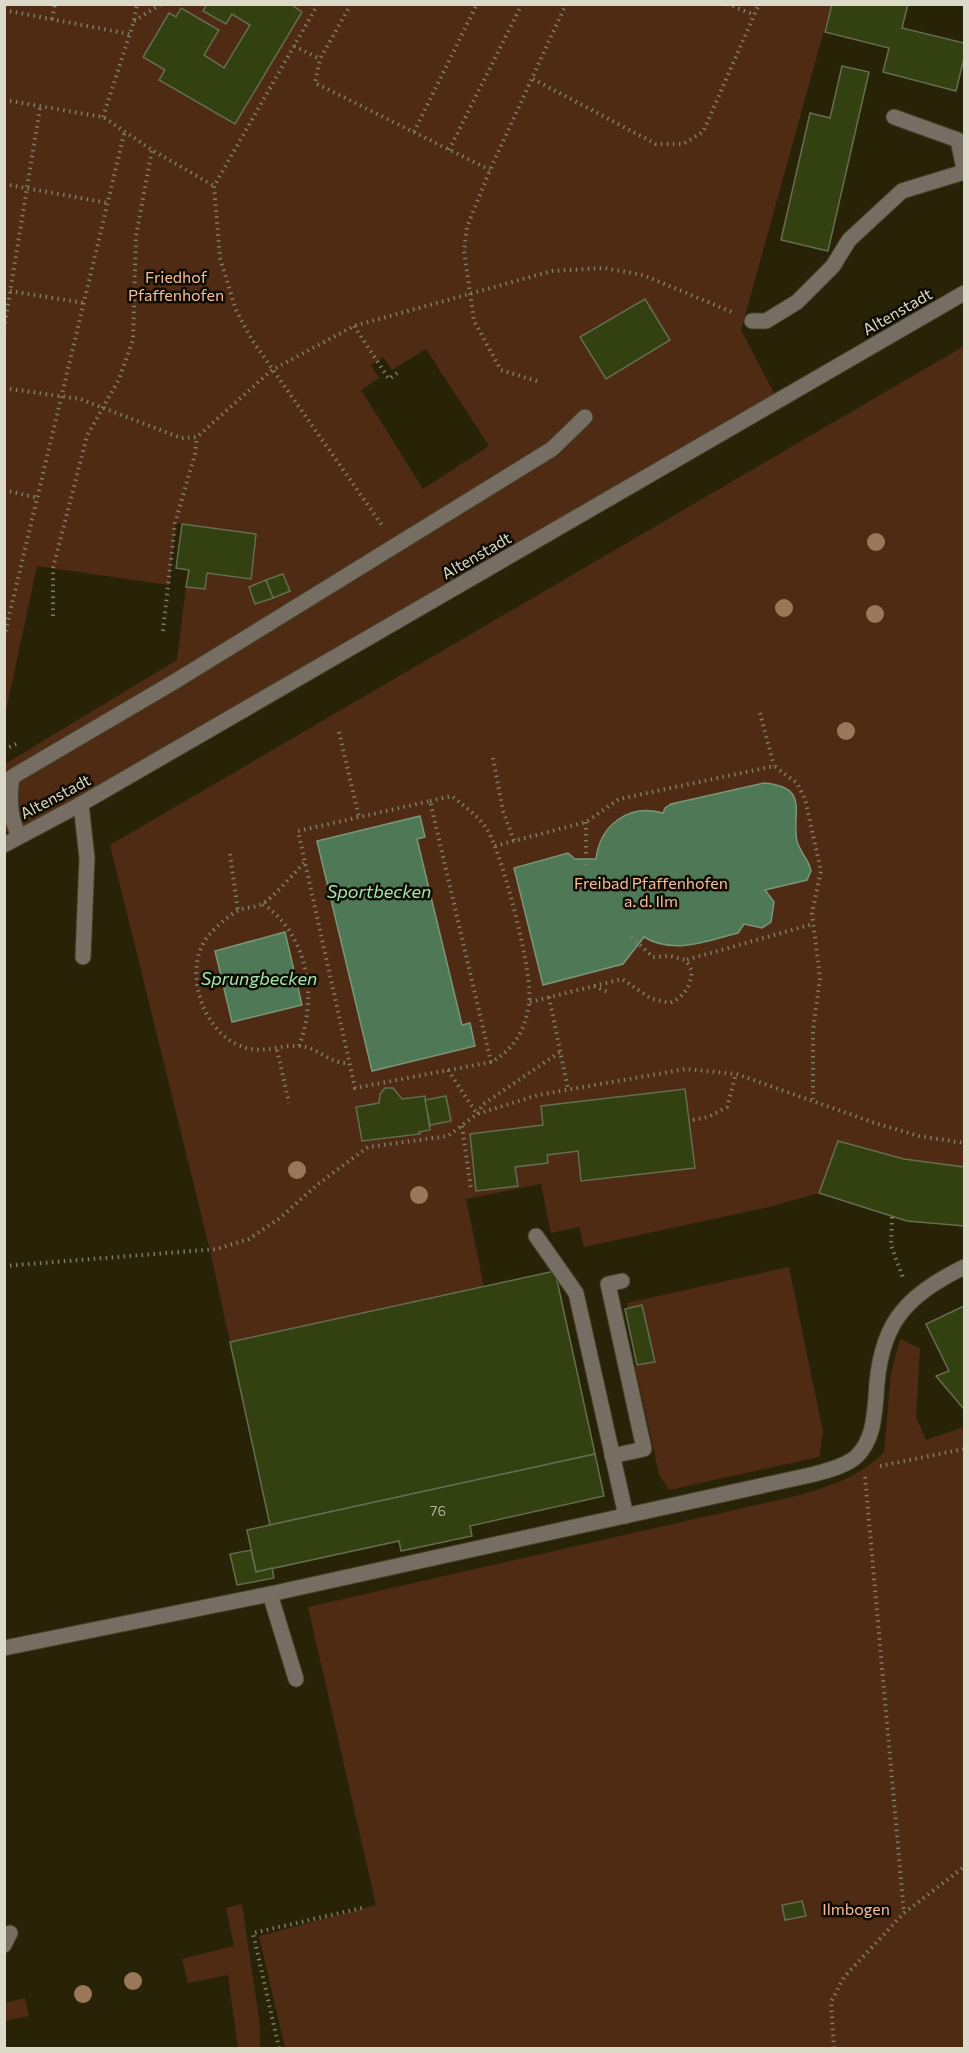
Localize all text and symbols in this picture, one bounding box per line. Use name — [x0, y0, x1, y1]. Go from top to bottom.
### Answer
park label: Friedhof Pfaffenhofen — [128, 267, 224, 304]
street label: Altenstadt — [859, 283, 936, 339]
street label: Altenstadt — [438, 527, 515, 583]
street label: Altenstadt — [16, 769, 94, 822]
park label: Freibad Pfaffenhofen a. d. Ilm — [574, 873, 728, 910]
water label: Sportbecken — [327, 880, 431, 902]
water label: Sprungbecken — [201, 967, 317, 989]
house number: 76 — [430, 1502, 446, 1519]
park label: Ilmbogen — [822, 1899, 890, 1918]

